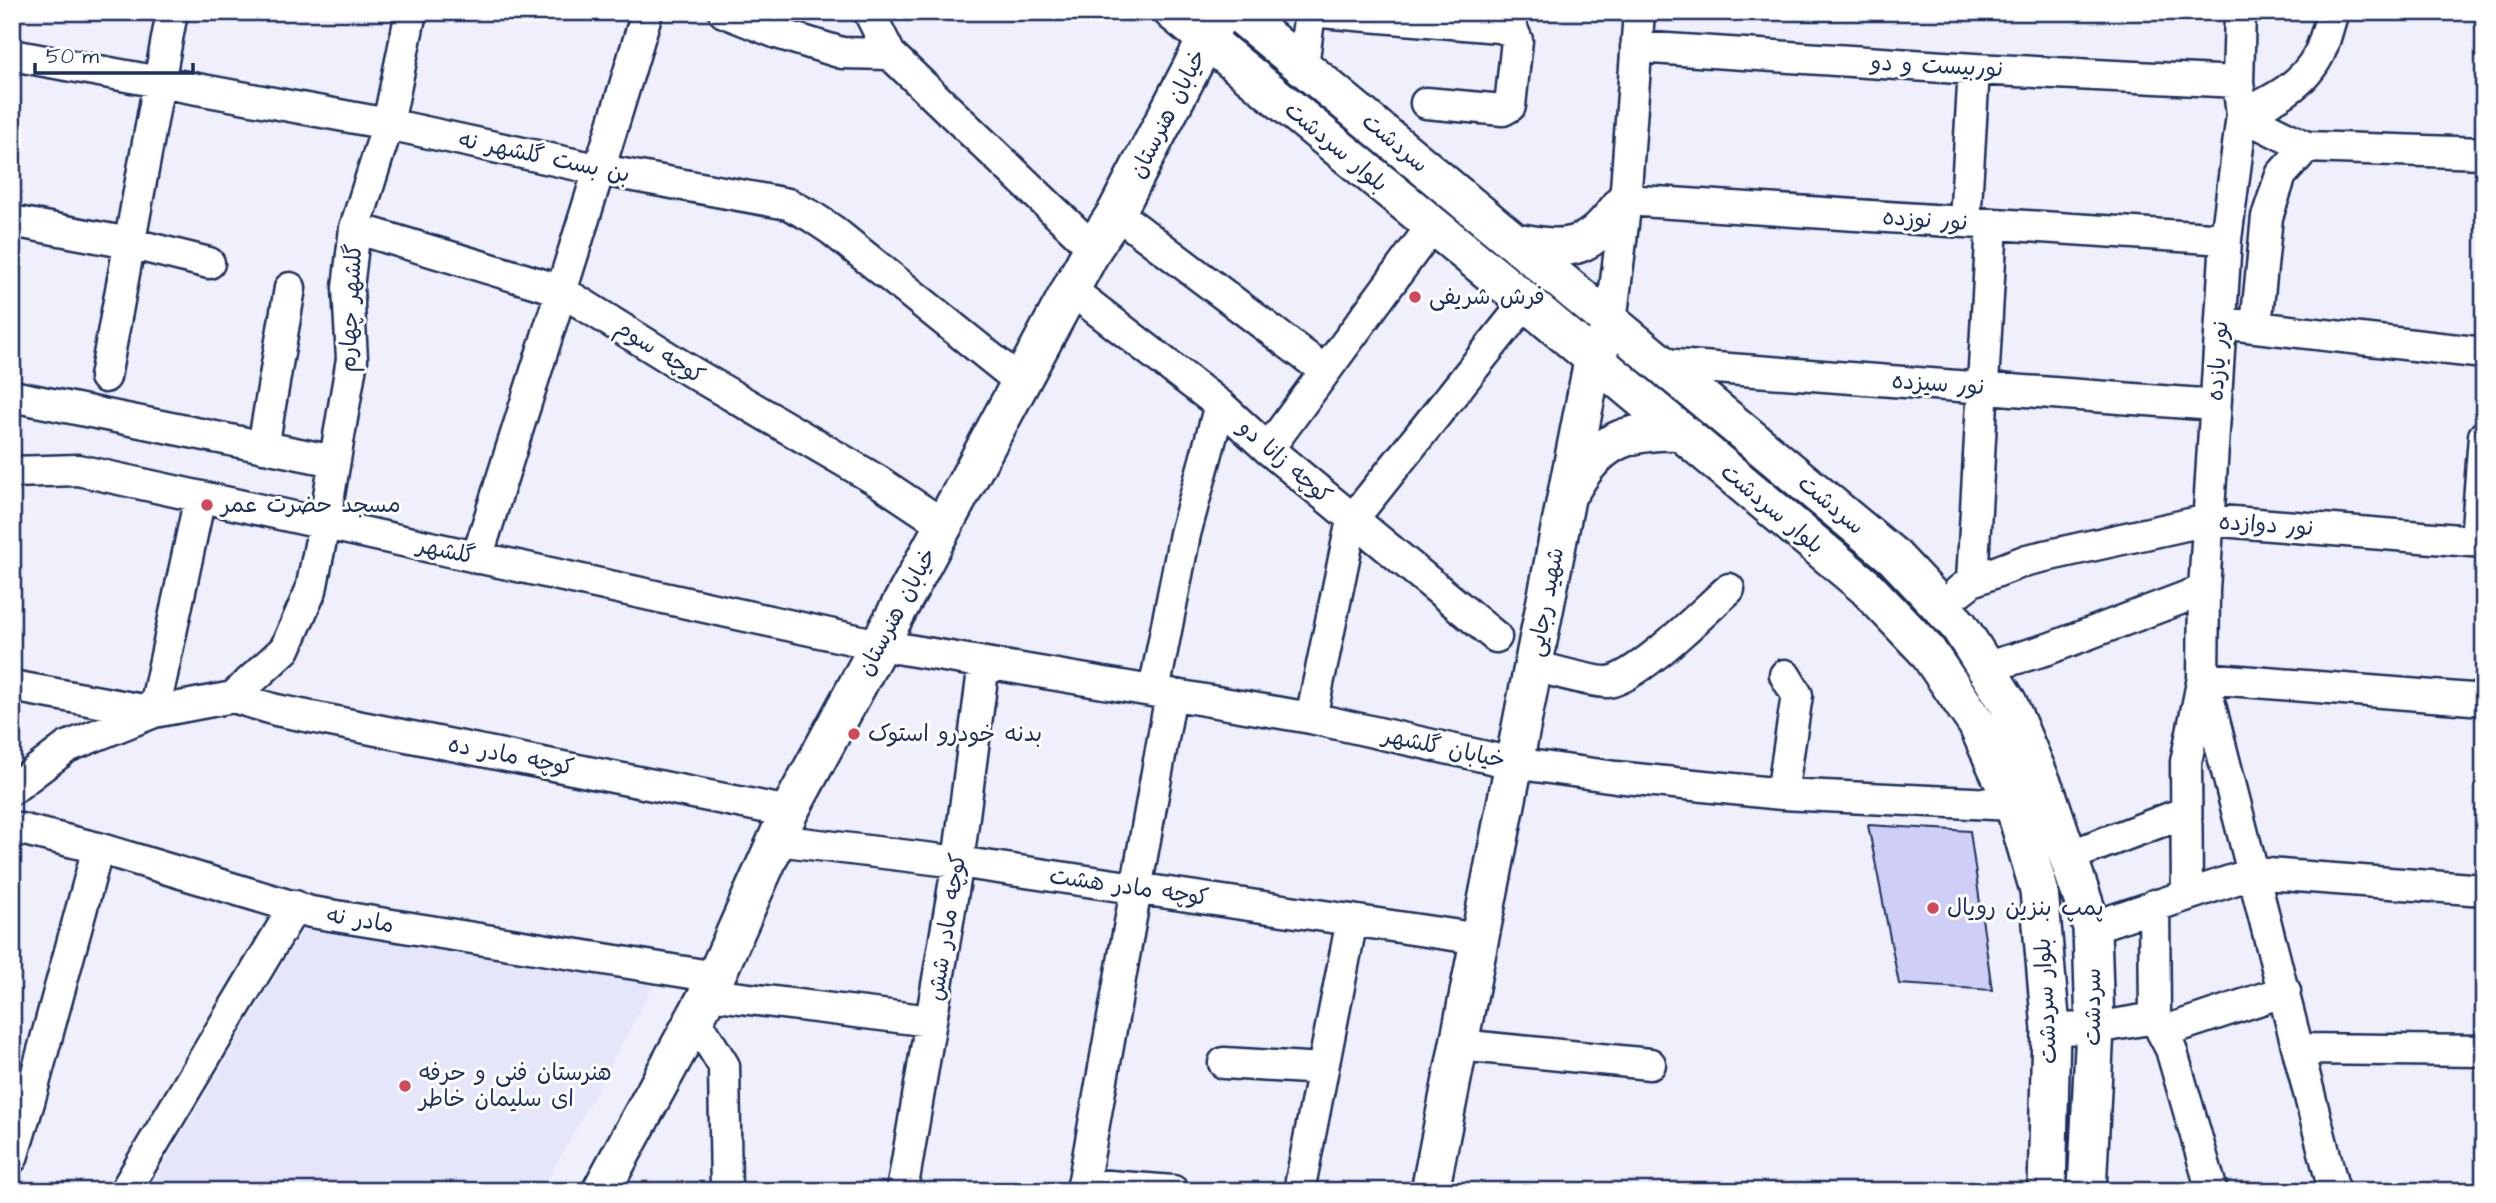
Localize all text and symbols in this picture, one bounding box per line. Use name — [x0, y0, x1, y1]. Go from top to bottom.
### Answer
scale bar — [35, 32, 192, 76]
text: 50 m — [46, 42, 100, 71]
street label: خیابان هنرستان — [1122, 44, 1214, 184]
street label: نوربیست و دو — [1868, 46, 2004, 85]
street label: بلوار سردشت — [1277, 94, 1395, 200]
street label: سردشت — [1355, 106, 1435, 180]
street label: بن بست گلشهر نه — [455, 123, 633, 191]
street label: نور نوزده — [1881, 201, 1969, 239]
street label: گلشهر چهارم — [332, 243, 371, 373]
place label: فرش شریفی — [1429, 281, 1545, 313]
marker: فرش شریفی — [1407, 289, 1423, 305]
street label: کوچه سوم — [609, 312, 711, 392]
street label: نور یازده — [2199, 320, 2237, 402]
street label: نور سیزده — [1891, 365, 1985, 403]
street label: کوچه زانا دو — [1230, 411, 1339, 512]
street label: بلوار سردشت — [1713, 456, 1831, 562]
street label: سردشت — [1791, 468, 1871, 542]
place label: مسجد حضرت عمر — [219, 489, 401, 521]
marker: مسجد حضرت عمر — [199, 497, 215, 513]
street label: نور دوازده — [2218, 506, 2314, 544]
street label: گلشهر — [412, 529, 478, 573]
street label: خیابان هنرستان — [850, 542, 944, 682]
street label: شهید رجایی — [1520, 545, 1572, 659]
place label: بدنه خودرو استوک — [868, 718, 1042, 750]
street label: خیابان گلشهر — [1378, 719, 1508, 777]
marker: بدنه خودرو استوک — [846, 726, 862, 742]
street label: کوچه مادر ده — [445, 728, 577, 784]
street label: کوچه مادر شش — [920, 851, 974, 1003]
street label: کوچه مادر هشت — [1047, 860, 1211, 914]
place label: پمپ بنزین رویال — [1947, 892, 2104, 924]
street label: مادر نه — [324, 899, 396, 941]
marker: پمپ بنزین رویال — [1925, 900, 1941, 916]
street label: بلوار سردشت — [2027, 937, 2065, 1065]
street label: سردشت — [2077, 968, 2109, 1046]
place label: هنرستان فنی و حرفه ای سلیمان خاطر — [417, 1057, 612, 1115]
marker: هنرستان فنی و حرفه ای سلیمان خاطر — [397, 1078, 413, 1094]

